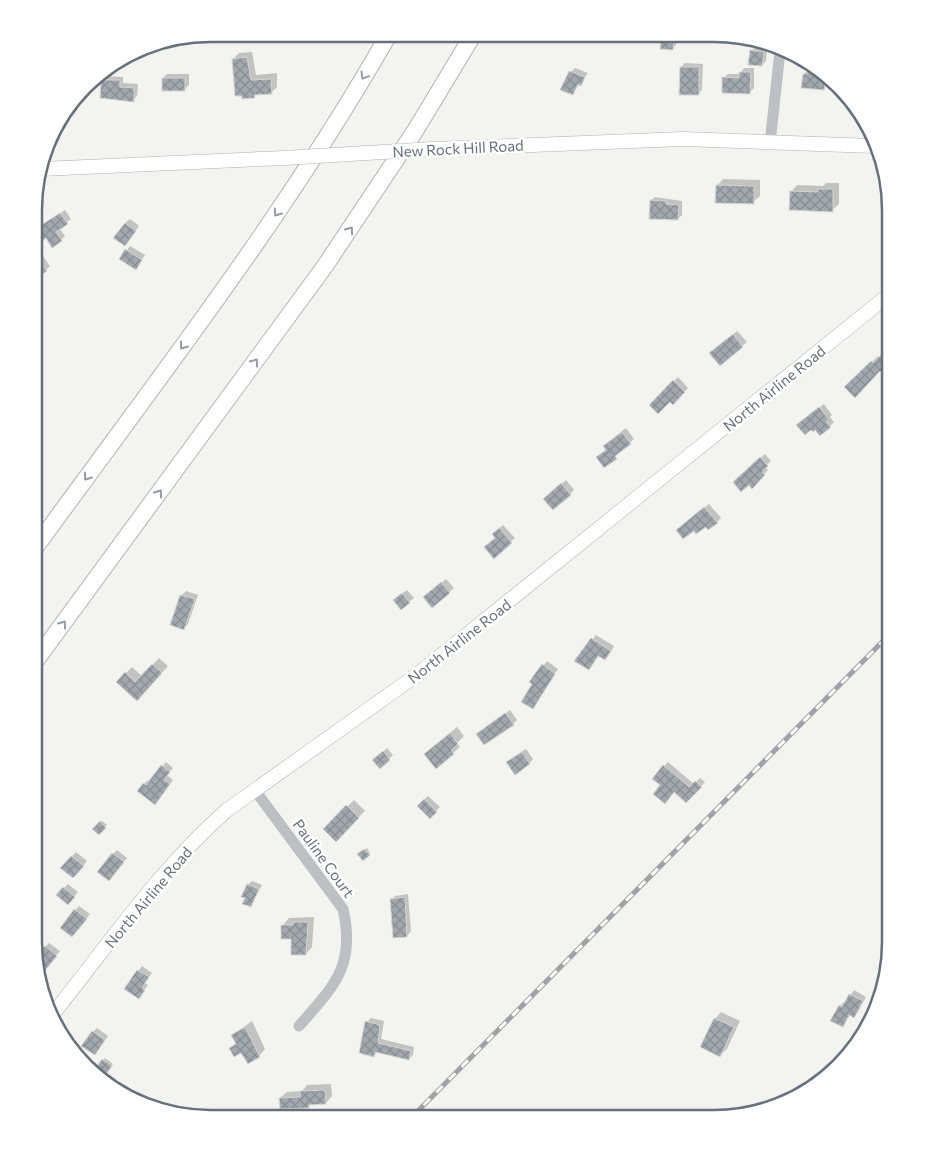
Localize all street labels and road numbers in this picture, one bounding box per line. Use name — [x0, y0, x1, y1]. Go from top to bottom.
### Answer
street label: New Rock Hill Road — [392, 136, 524, 160]
street label: North Airline Road — [719, 341, 829, 435]
street label: North Airline Road — [404, 595, 514, 687]
street label: Pauline Court — [290, 815, 358, 901]
street label: North Airline Road — [101, 843, 195, 951]

